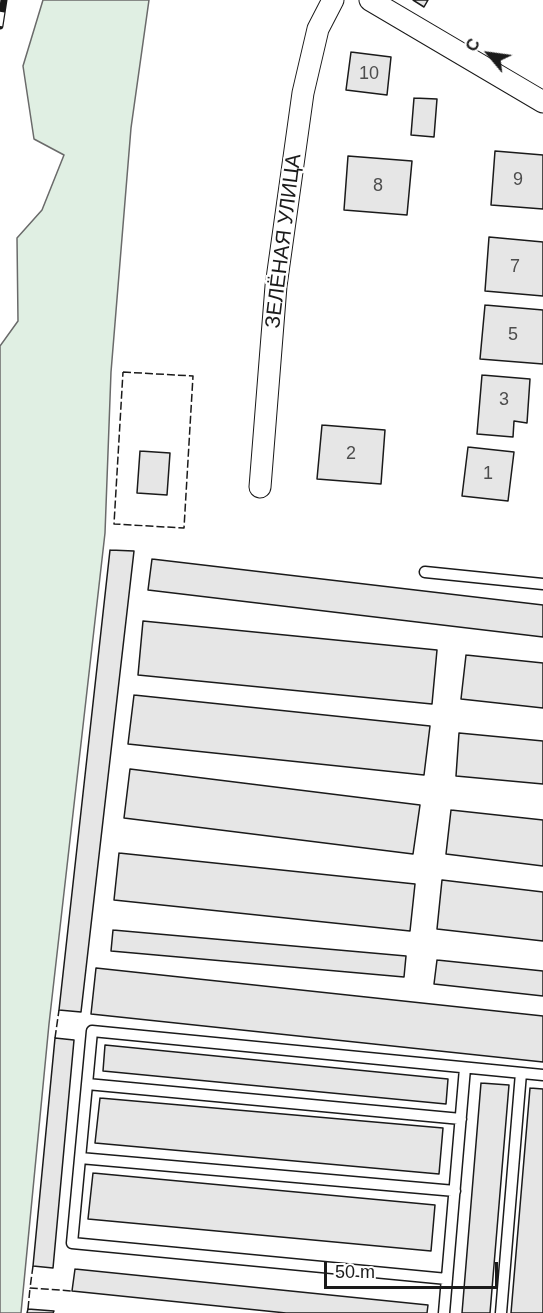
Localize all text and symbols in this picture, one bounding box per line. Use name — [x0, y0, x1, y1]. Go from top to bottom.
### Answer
north arrow — [459, 24, 519, 84]
text: С — [463, 36, 483, 54]
house number: 10 — [359, 63, 379, 85]
street label: ЗЕЛЁНАЯ УЛИЦА — [261, 152, 307, 330]
house number: 9 — [513, 169, 523, 191]
house number: 8 — [373, 175, 383, 197]
house number: 7 — [510, 256, 520, 278]
house number: 5 — [508, 324, 518, 346]
house number: 3 — [499, 389, 509, 411]
house number: 2 — [346, 443, 356, 465]
house number: 1 — [483, 463, 493, 485]
scale bar — [327, 1250, 501, 1288]
text: 50 m — [335, 1262, 375, 1282]

